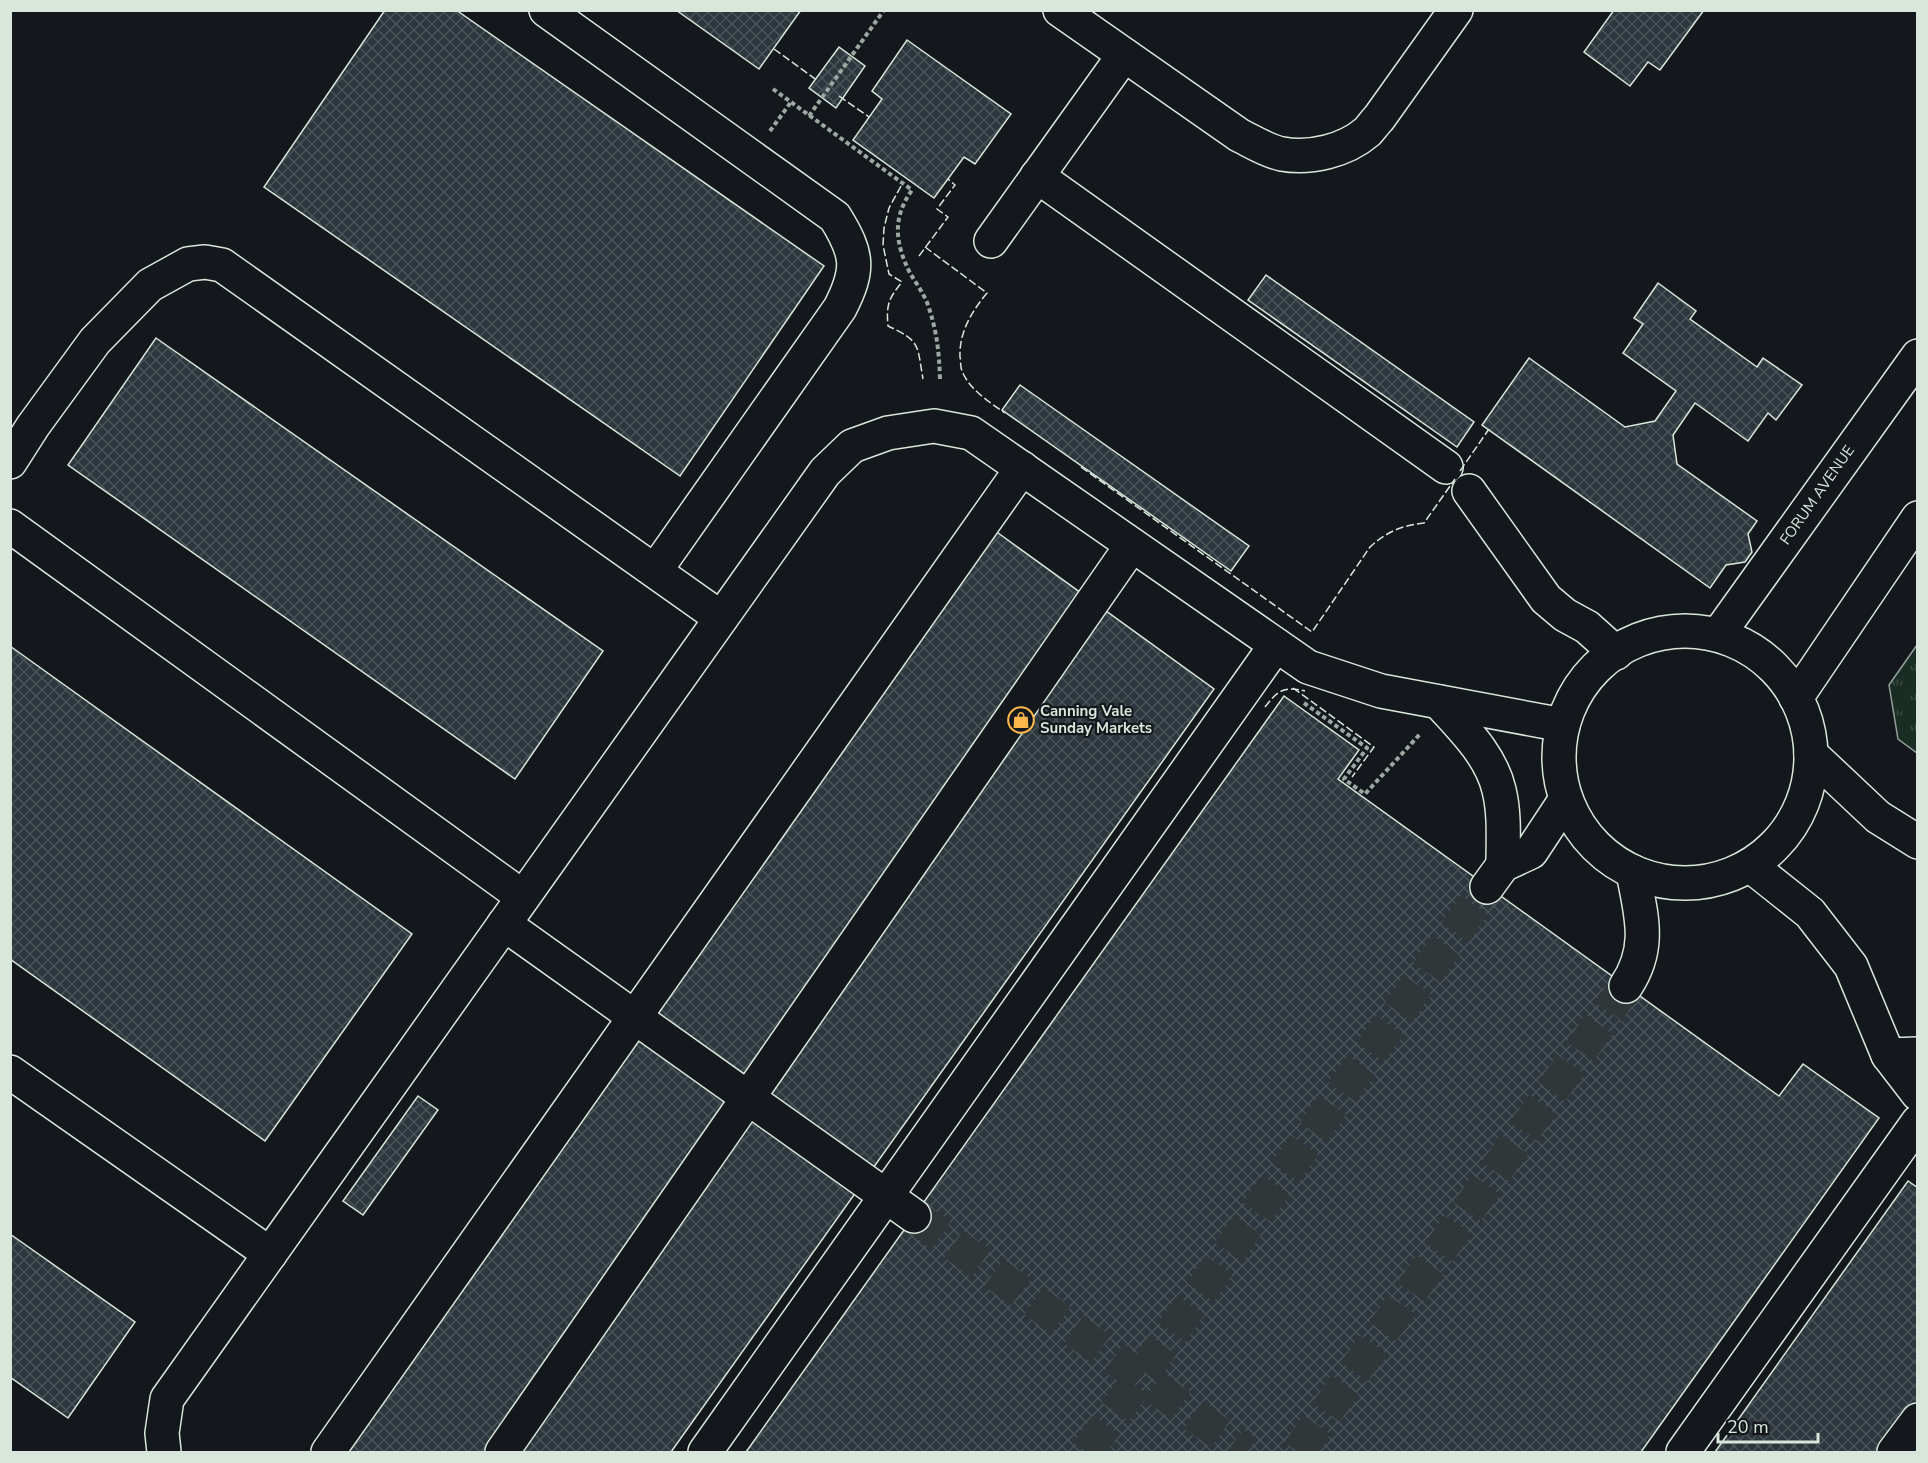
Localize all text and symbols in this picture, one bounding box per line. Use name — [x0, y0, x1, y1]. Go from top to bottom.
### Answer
street label: FORUM AVENUE — [1775, 441, 1859, 549]
place label: Canning Vale Sunday Markets — [1040, 701, 1152, 738]
shop icon: Canning Vale Sunday Markets — [1006, 705, 1036, 735]
scale bar — [1718, 1406, 1818, 1444]
text: 20 m — [1727, 1415, 1769, 1439]

